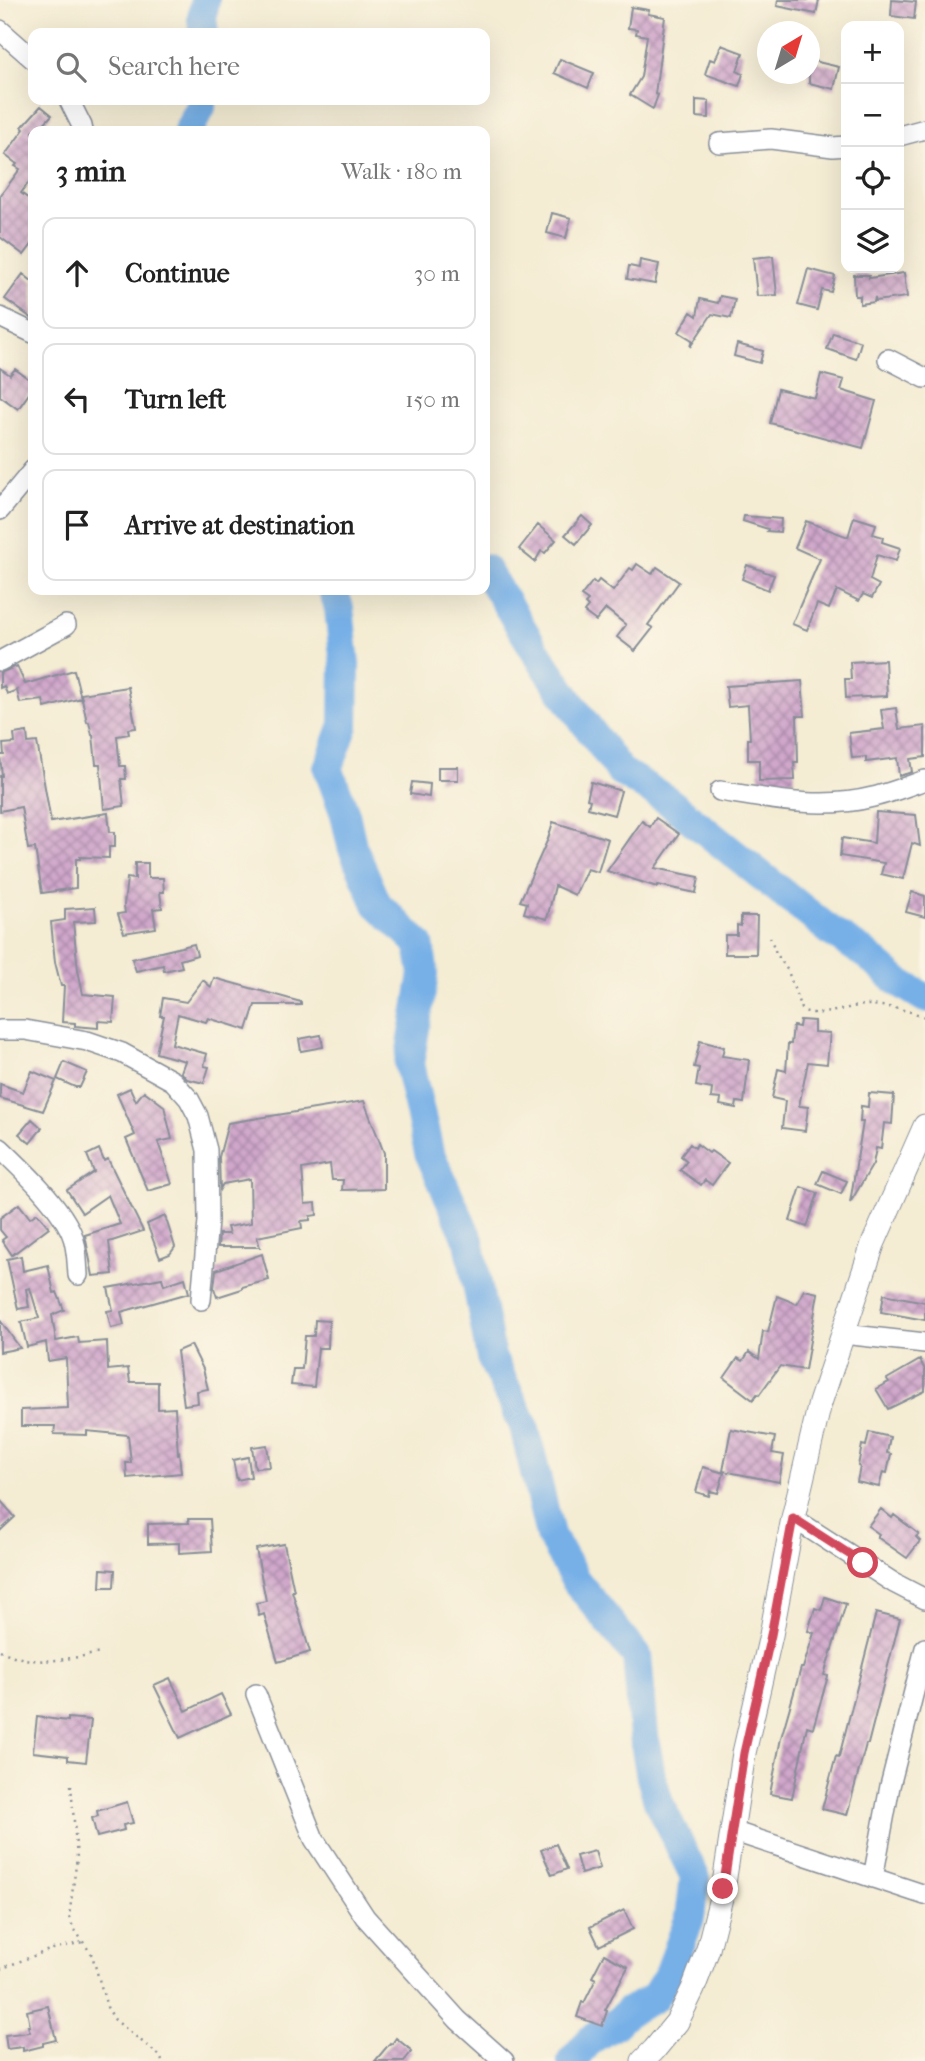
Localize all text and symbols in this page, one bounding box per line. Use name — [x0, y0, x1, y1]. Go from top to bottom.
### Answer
north arrow — [757, 21, 820, 84]
map controls — [841, 21, 904, 273]
button: + — [841, 21, 904, 84]
search box — [28, 28, 490, 105]
icon: search — [52, 48, 90, 86]
text: Search here — [108, 51, 240, 82]
button: − — [841, 84, 904, 147]
button: locate — [841, 147, 904, 210]
text: 3 min — [56, 154, 126, 189]
text: Walk · 180 m — [341, 158, 462, 185]
button: layers — [841, 210, 904, 273]
icon: ahead — [58, 254, 96, 292]
text: Continue — [125, 258, 230, 289]
text: 30 m — [414, 260, 460, 287]
icon: left — [58, 380, 96, 418]
text: Turn left — [125, 384, 226, 415]
text: 150 m — [405, 386, 460, 413]
icon: arrive — [58, 506, 96, 544]
text: Arrive at destination — [125, 510, 355, 541]
route start — [847, 1547, 878, 1578]
route end — [707, 1873, 738, 1904]

